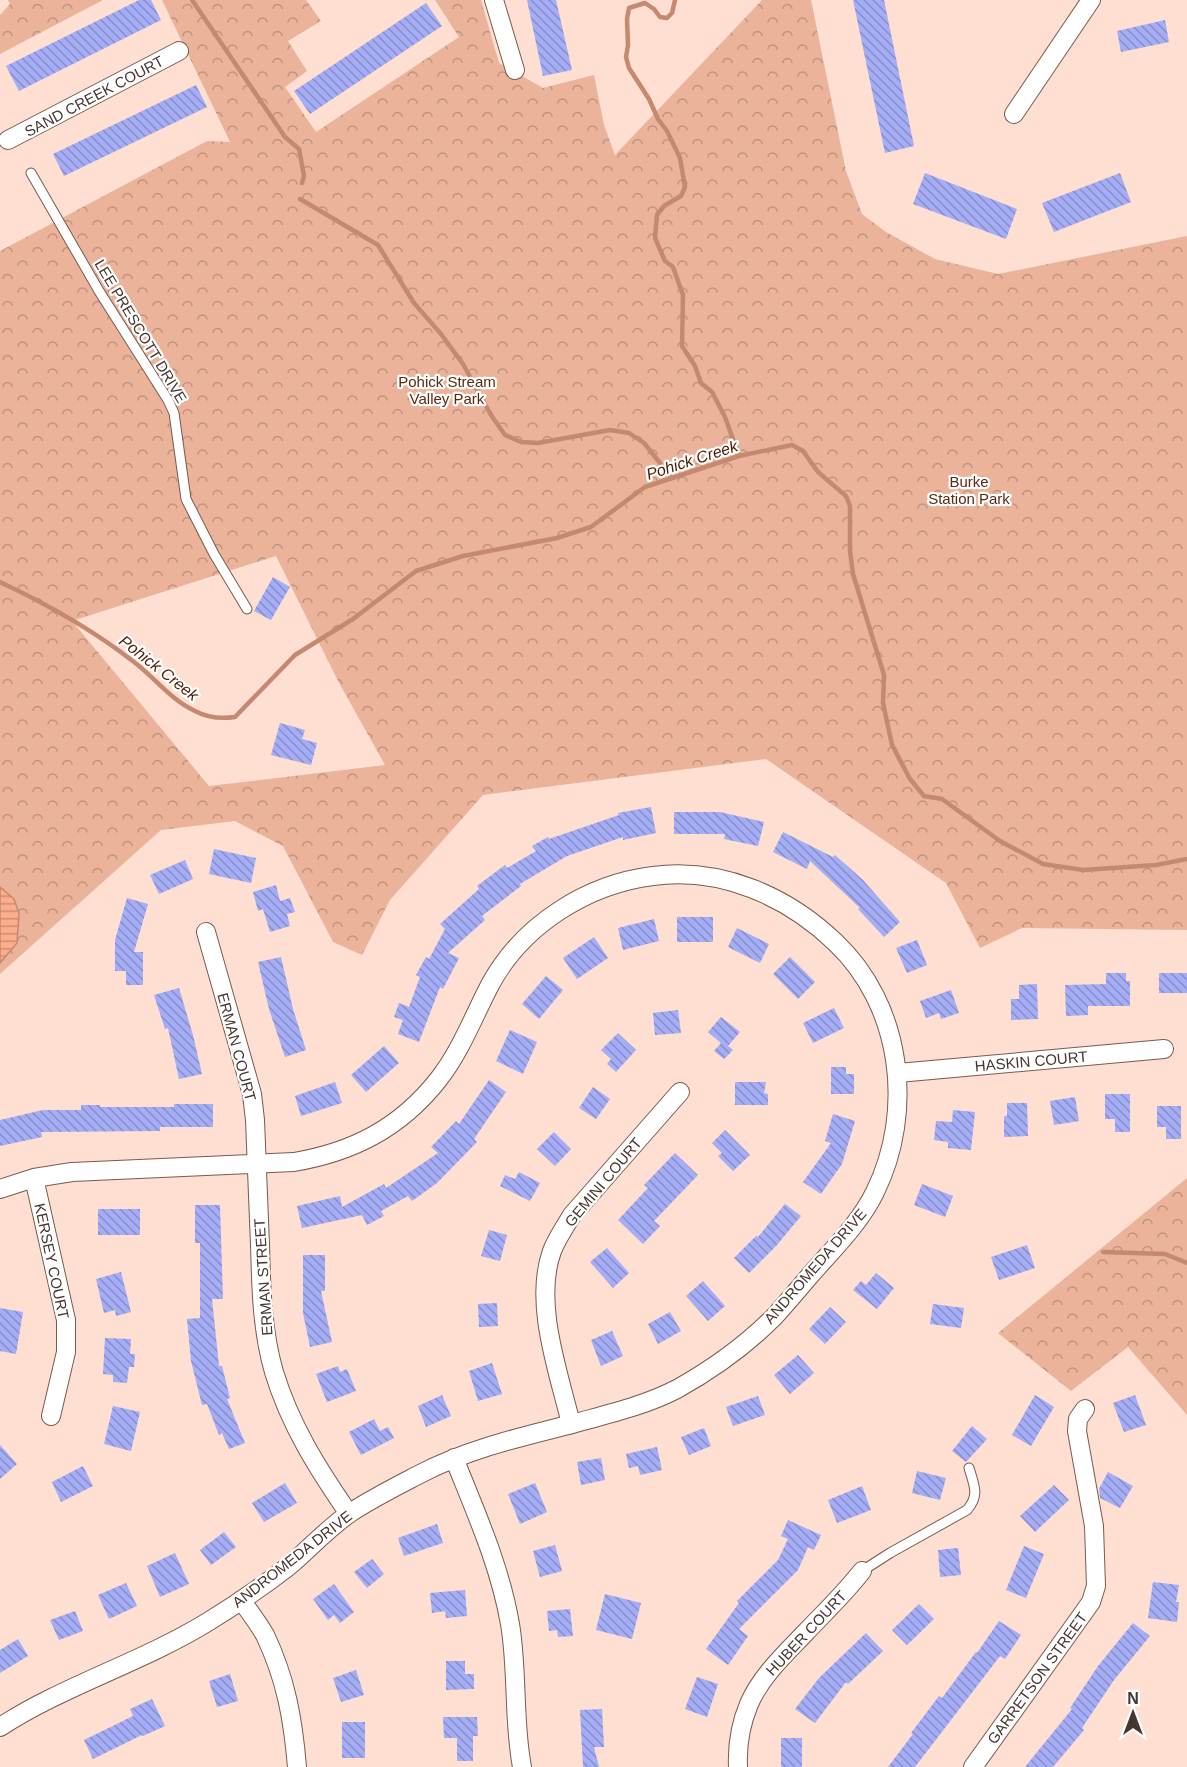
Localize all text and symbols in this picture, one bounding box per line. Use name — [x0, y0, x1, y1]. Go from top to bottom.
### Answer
street label: SAND CREEK COURT — [22, 52, 166, 140]
street label: LEE PRESCOTT DRIVE — [91, 256, 191, 406]
park label: Pohick Stream Valley Park — [398, 373, 496, 407]
water label: Pohick Creek — [644, 437, 741, 483]
park label: Burke Station Park — [928, 473, 1010, 507]
water label: Pohick Creek — [116, 632, 203, 705]
street label: ERMAN COURT — [214, 991, 260, 1103]
street label: HASKIN COURT — [974, 1048, 1088, 1074]
street label: GEMINI COURT — [561, 1134, 645, 1230]
street label: KERSEY COURT — [31, 1202, 73, 1320]
street label: ANDROMEDA DRIVE — [760, 1205, 870, 1327]
street label: ERMAN STREET — [250, 1218, 276, 1336]
street label: ANDROMEDA DRIVE — [229, 1507, 355, 1611]
street label: HUBER COURT — [762, 1587, 850, 1679]
street label: GARRETSON STREET — [984, 1609, 1090, 1747]
north arrow — [1103, 1683, 1163, 1743]
text: N — [1127, 1690, 1139, 1707]

